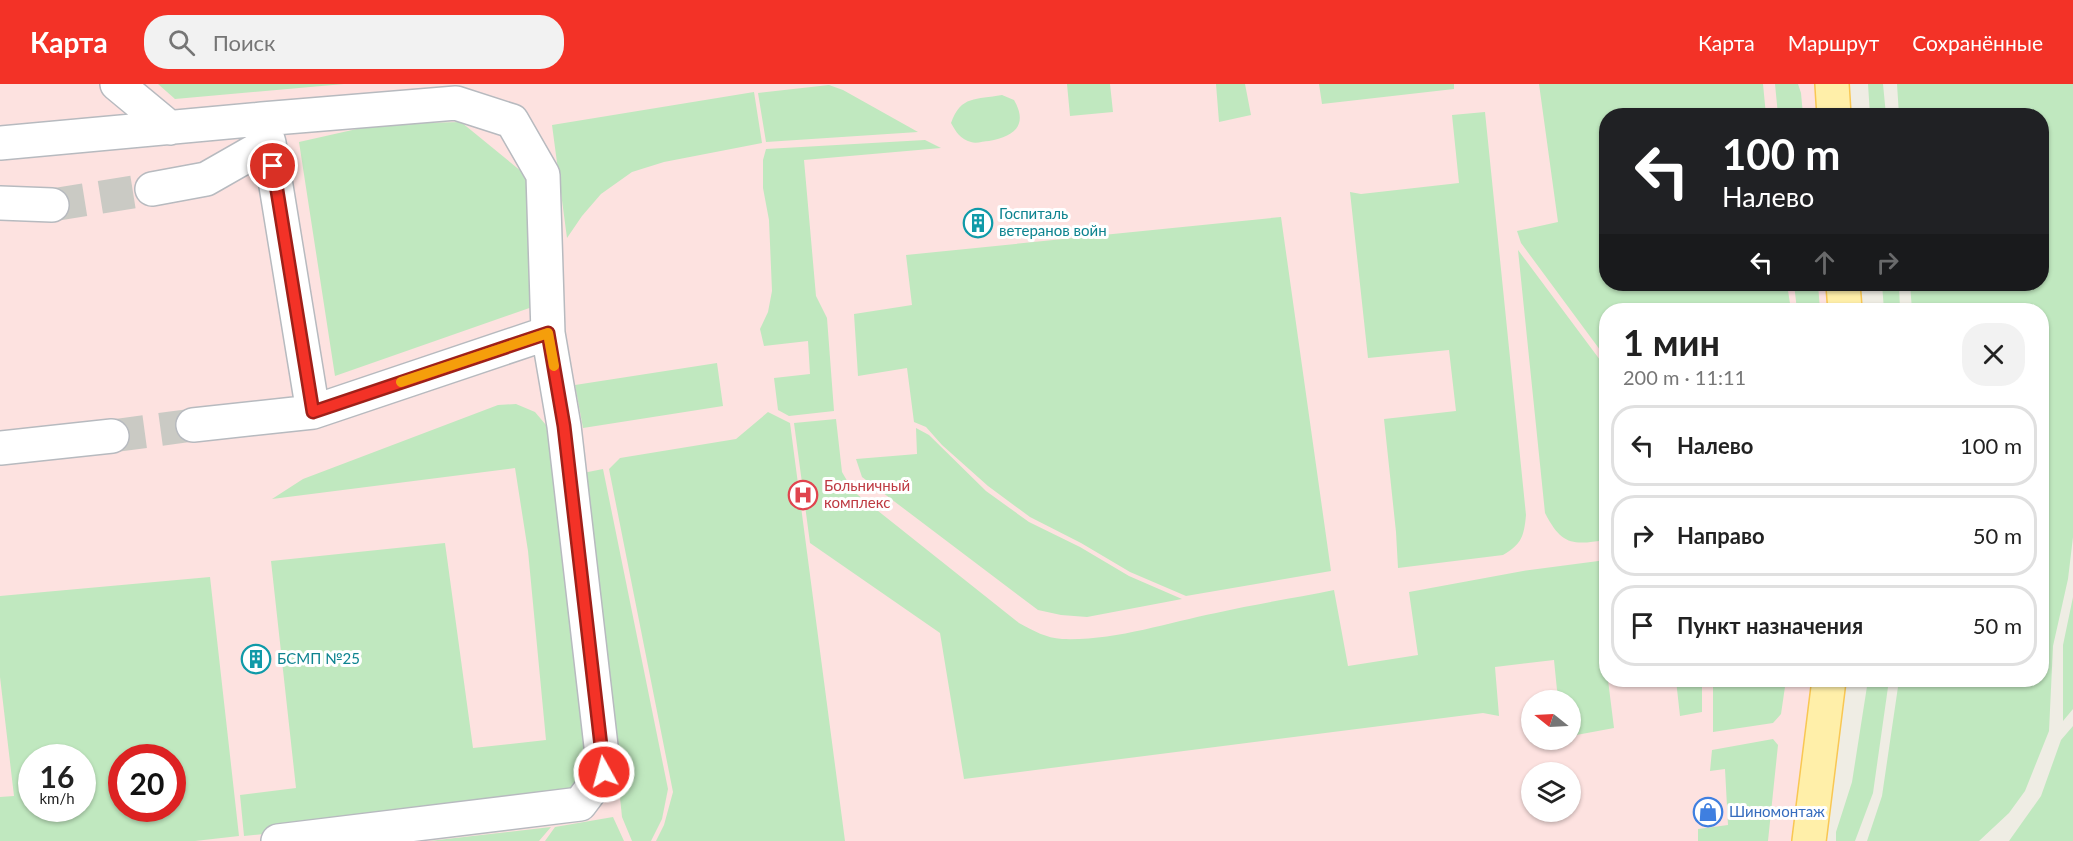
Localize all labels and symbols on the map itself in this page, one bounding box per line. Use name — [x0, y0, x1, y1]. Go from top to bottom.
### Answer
pin — [247, 140, 298, 191]
place label: Госпиталь ветеранов войн — [999, 204, 1107, 239]
building icon: Госпиталь ветеранов войн — [962, 207, 994, 239]
place label: Больничный комплекс — [824, 476, 910, 511]
hospital icon: Больничный комплекс — [787, 479, 819, 511]
building icon: БСМП №25 — [240, 643, 272, 675]
place label: БСМП №25 — [277, 649, 360, 667]
north arrow — [1521, 690, 1581, 750]
position arrow — [572, 740, 636, 804]
speed limit sign: 20 — [108, 744, 186, 822]
shop icon: Шиномонтаж — [1692, 796, 1724, 828]
place label: Шиномонтаж — [1729, 802, 1825, 820]

